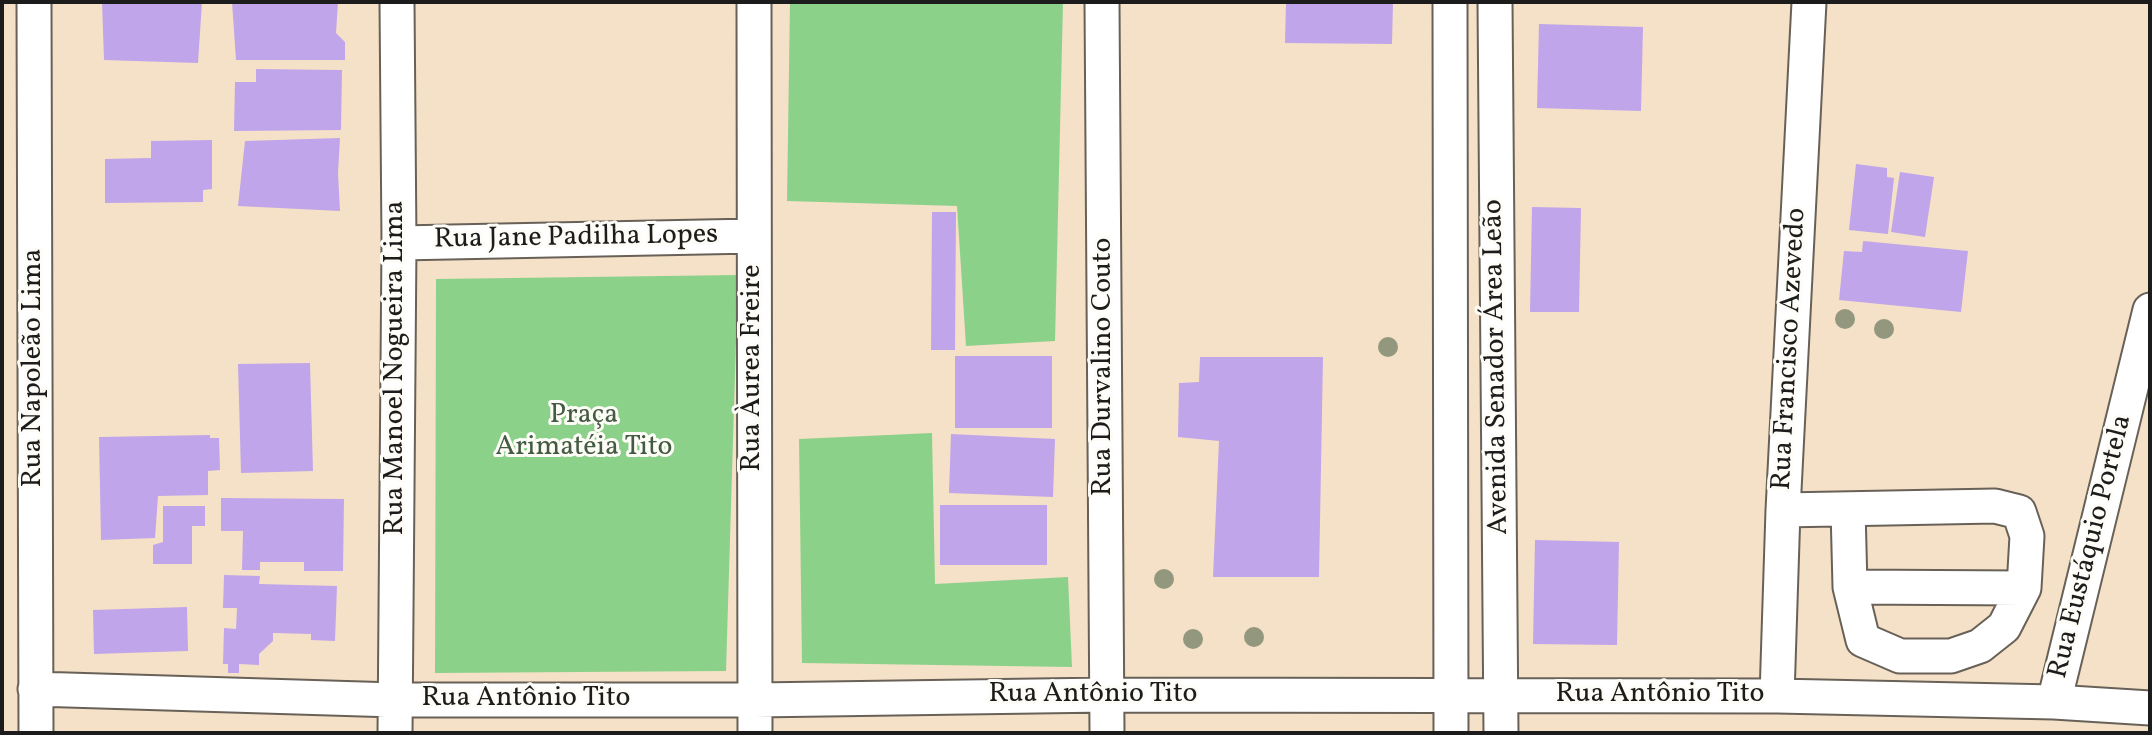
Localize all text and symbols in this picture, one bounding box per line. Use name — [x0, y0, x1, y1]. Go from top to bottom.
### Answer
street label: Avenida Senador Área Leão — [1478, 199, 1518, 535]
street label: Rua Manoel Nogueira Lima — [380, 201, 414, 535]
street label: Rua Francisco Azevedo — [1767, 207, 1815, 491]
street label: Rua Jane Padilha Lopes — [434, 220, 718, 258]
street label: Rua Durvalino Couto — [1088, 238, 1122, 496]
street label: Rua Napoleão Lima — [18, 249, 52, 487]
street label: Rua Àurea Freire — [737, 264, 771, 472]
park label: Praça Arimatéia Tito — [496, 400, 672, 466]
street label: Rua Eustáquio Portela — [2043, 412, 2141, 682]
street label: Rua Antônio Tito — [989, 679, 1197, 713]
street label: Rua Antônio Tito — [1556, 679, 1764, 713]
street label: Rua Antônio Tito — [422, 683, 630, 717]

